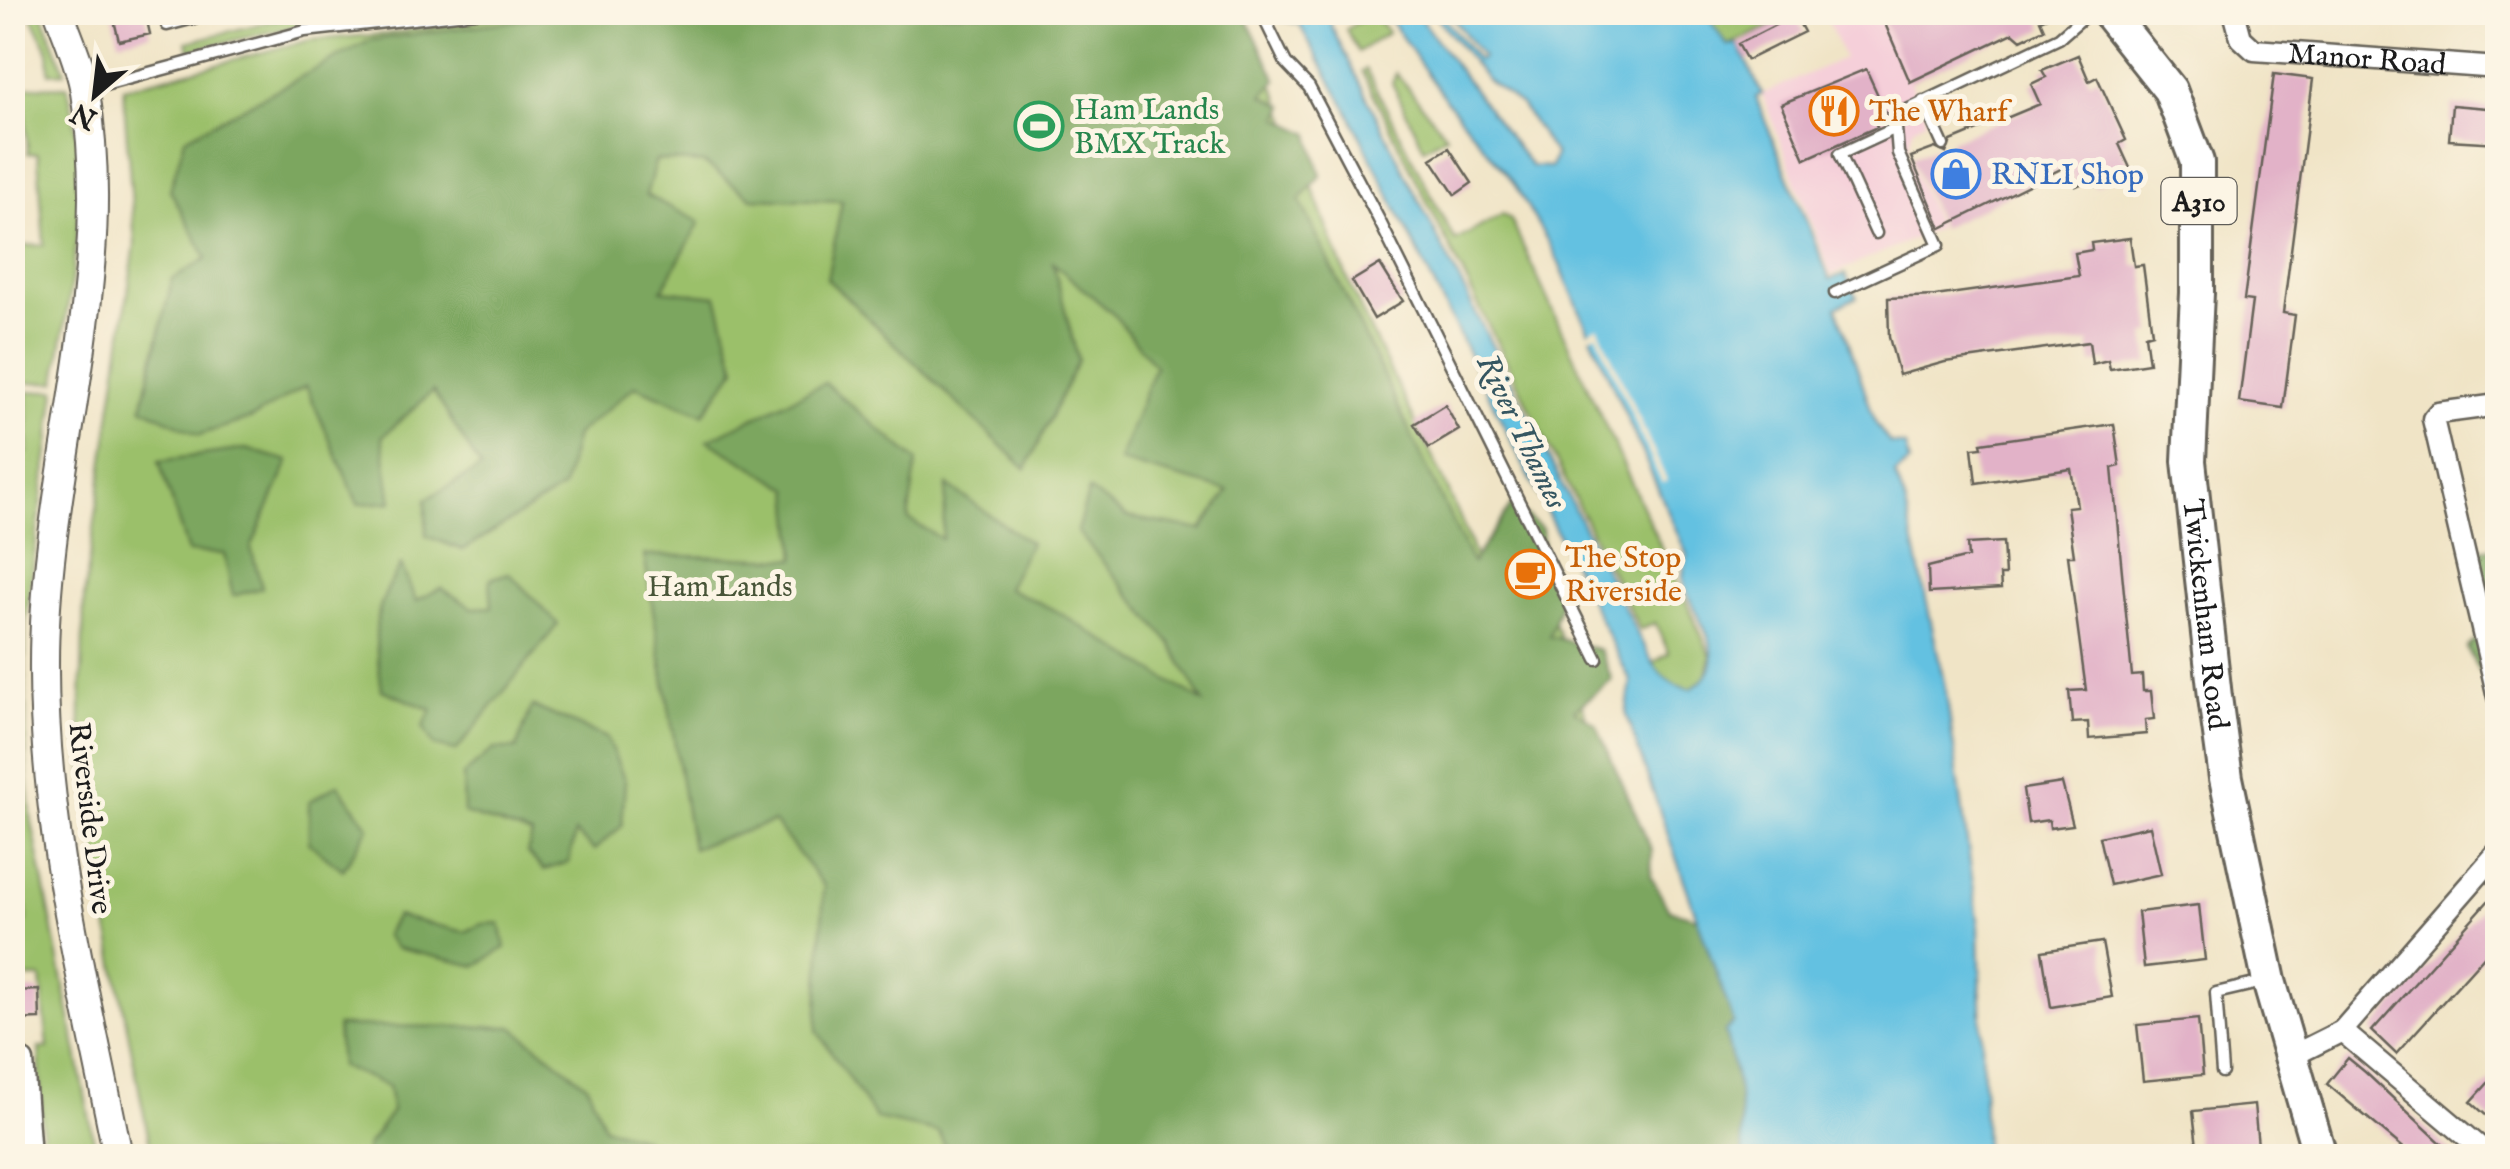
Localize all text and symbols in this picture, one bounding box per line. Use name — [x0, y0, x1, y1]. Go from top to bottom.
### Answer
street label: Manor Road — [2286, 36, 2448, 85]
north arrow — [45, 45, 145, 145]
restaurant icon: The Wharf — [1808, 85, 1860, 137]
place label: Ham Lands BMX Track — [1074, 92, 1226, 164]
text: N — [66, 94, 104, 136]
place label: The Wharf — [1869, 94, 2013, 132]
sports icon: Ham Lands BMX Track — [1013, 100, 1065, 152]
shop icon: RNLI Shop — [1930, 148, 1982, 200]
place label: RNLI Shop — [1991, 157, 2144, 195]
road number: A310 — [2162, 178, 2236, 224]
water label: River Thames — [1466, 348, 1576, 517]
street label: Twickenham Road — [2172, 497, 2236, 733]
place label: The Stop Riverside — [1565, 540, 1682, 612]
cafe icon: The Stop Riverside — [1504, 548, 1556, 600]
park label: Ham Lands — [647, 569, 793, 607]
street label: Riverside Drive — [58, 720, 120, 916]

